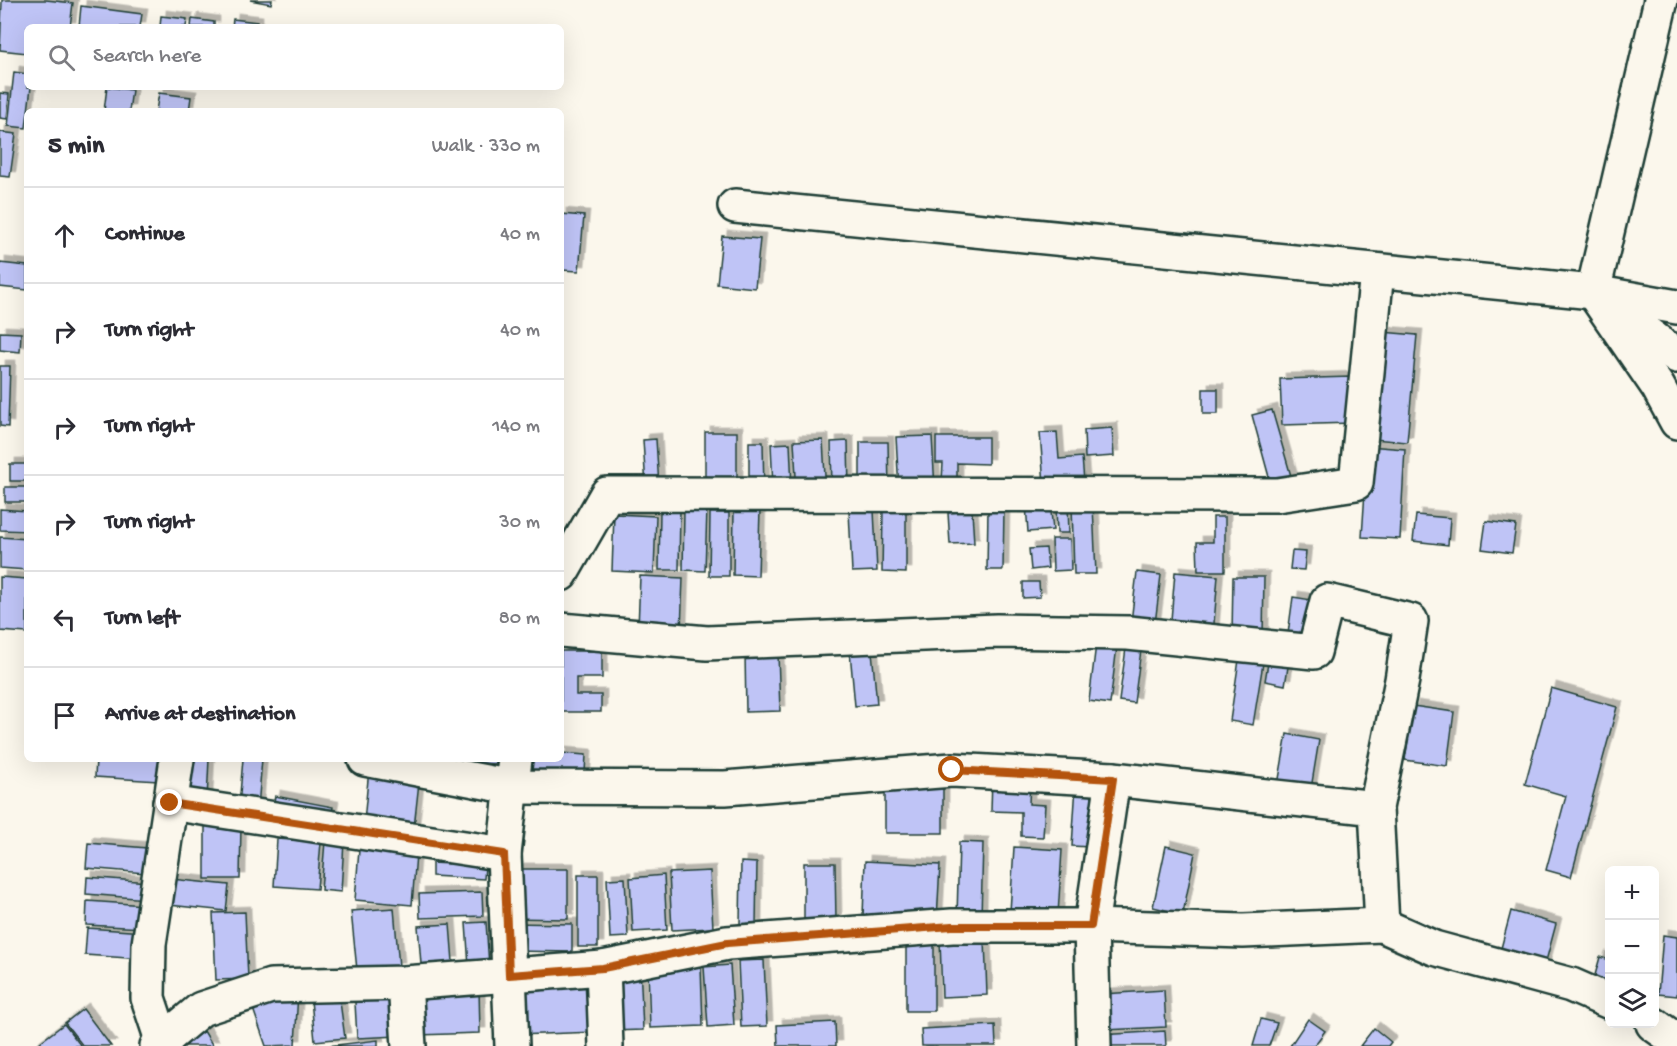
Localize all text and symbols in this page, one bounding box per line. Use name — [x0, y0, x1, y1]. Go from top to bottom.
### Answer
search box — [24, 24, 564, 90]
icon: search — [45, 41, 78, 74]
text: Search here — [93, 44, 201, 70]
text: 5 min — [48, 132, 104, 163]
text: Walk · 330 m — [432, 136, 540, 159]
icon: ahead — [48, 219, 81, 252]
text: Continue — [105, 222, 185, 248]
text: 40 m — [500, 224, 540, 247]
icon: right — [48, 315, 81, 348]
text: Turn right — [105, 318, 193, 344]
text: 40 m — [500, 320, 540, 343]
icon: right — [48, 411, 81, 444]
text: Turn right — [105, 414, 193, 440]
text: 140 m — [492, 416, 540, 439]
icon: right — [48, 507, 81, 540]
text: Turn right — [105, 510, 193, 536]
text: 30 m — [499, 512, 540, 535]
icon: left — [48, 603, 81, 636]
text: Turn left — [105, 606, 179, 632]
text: 80 m — [499, 608, 540, 631]
icon: arrive — [48, 699, 81, 732]
text: Arrive at destination — [105, 702, 295, 728]
route start — [938, 756, 964, 782]
route end — [156, 789, 182, 815]
map controls — [1605, 866, 1659, 1028]
button: + — [1605, 866, 1659, 920]
button: − — [1605, 920, 1659, 974]
button: layers — [1605, 974, 1659, 1028]

